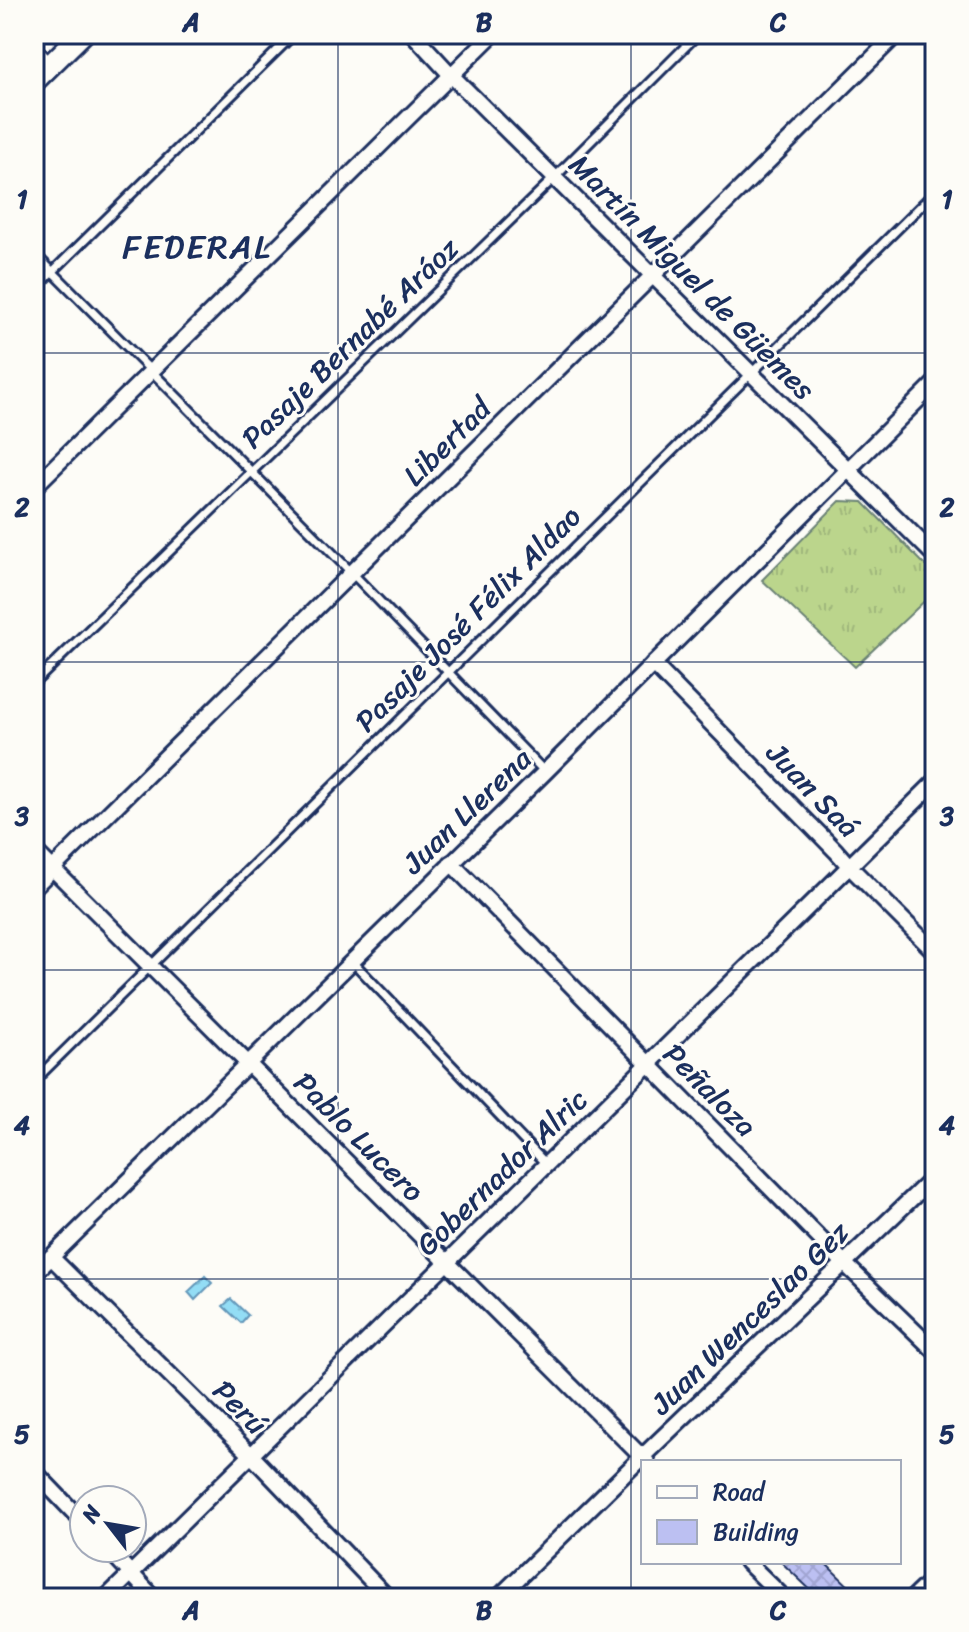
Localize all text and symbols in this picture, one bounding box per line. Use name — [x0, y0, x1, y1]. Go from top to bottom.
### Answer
text: A — [181, 0, 200, 45]
text: B — [476, 0, 493, 45]
text: C — [769, 0, 787, 45]
street label: Martín Miguel de Güemes — [555, 140, 829, 414]
text: 1 — [16, 176, 28, 222]
text: 1 — [941, 176, 953, 222]
district label: FEDERAL — [122, 217, 272, 277]
street label: Pasaje Bernabé Aráoz — [228, 223, 473, 462]
street label: Libertad — [389, 383, 506, 500]
text: 2 — [13, 484, 30, 530]
text: 2 — [938, 484, 955, 530]
street label: Pasaje José Félix Aldao — [341, 492, 595, 746]
street label: Juan Saá — [752, 728, 873, 851]
street label: Juan Llerena — [388, 734, 546, 888]
text: 3 — [14, 793, 30, 839]
text: 3 — [939, 793, 955, 839]
street label: Peñaloza — [649, 1029, 771, 1151]
street label: Pablo Lucero — [280, 1058, 438, 1216]
street label: Gobernador Alric — [403, 1075, 601, 1269]
text: 4 — [14, 1102, 30, 1148]
text: 4 — [939, 1102, 955, 1148]
street label: Juan Wenceslao Gez — [636, 1207, 864, 1429]
street label: Perú — [199, 1366, 282, 1449]
text: 5 — [14, 1411, 30, 1457]
text: 5 — [939, 1411, 955, 1457]
legend — [641, 1460, 901, 1564]
text: Road — [713, 1471, 767, 1513]
north arrow — [68, 1484, 148, 1564]
text: N — [70, 1497, 112, 1531]
text: Building — [713, 1511, 799, 1553]
text: A — [181, 1587, 200, 1632]
text: B — [476, 1587, 493, 1632]
text: C — [769, 1587, 787, 1632]

